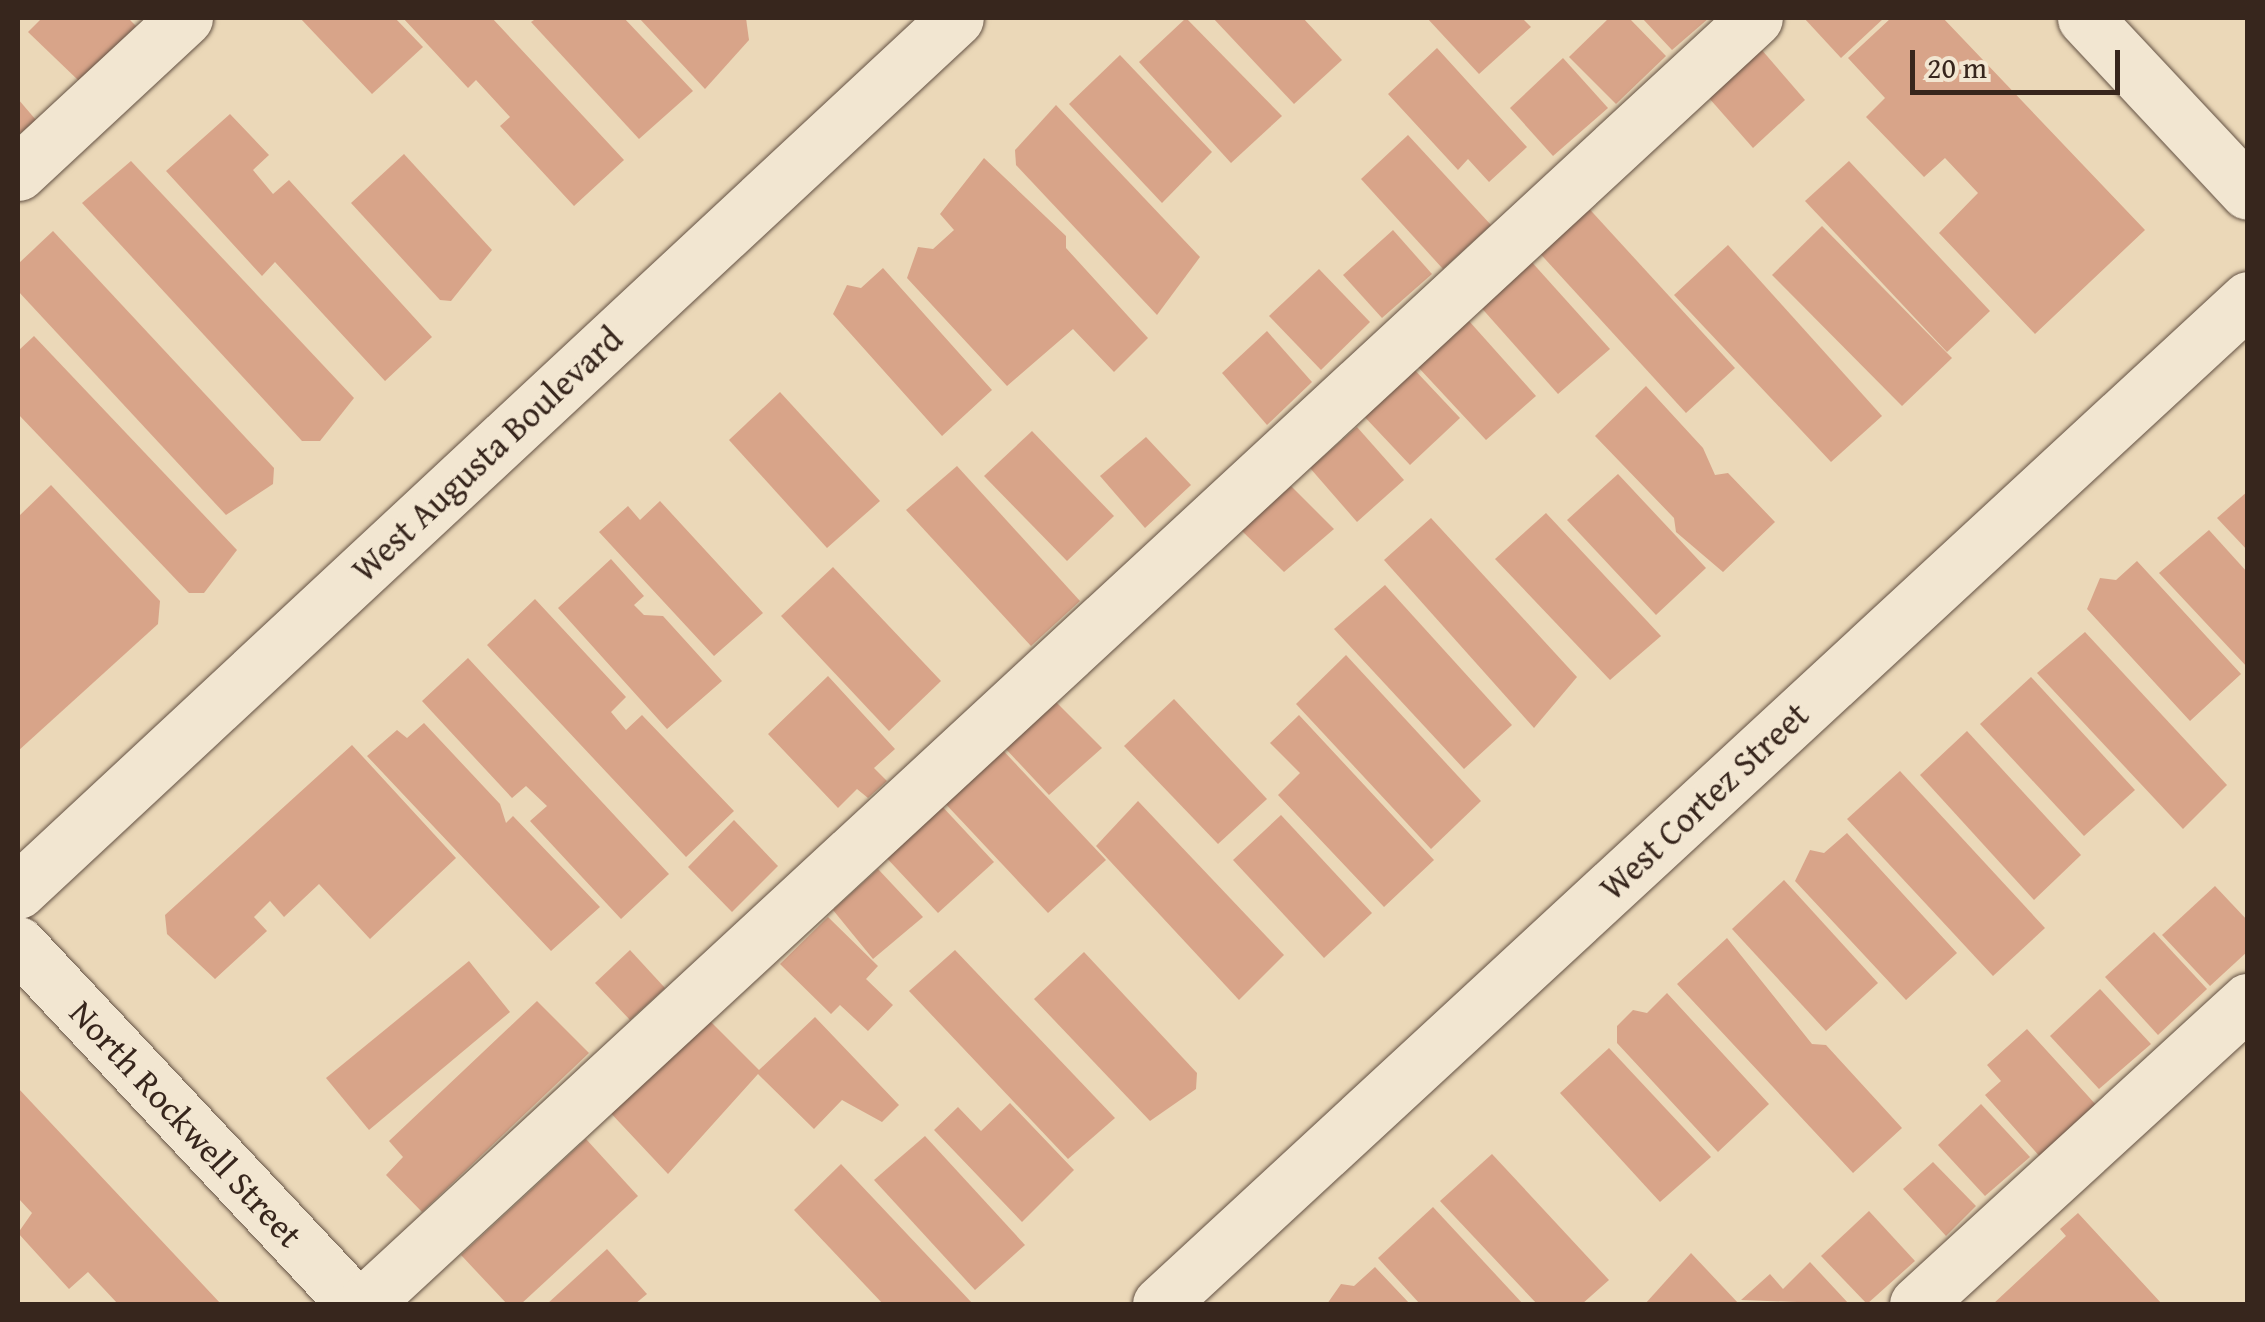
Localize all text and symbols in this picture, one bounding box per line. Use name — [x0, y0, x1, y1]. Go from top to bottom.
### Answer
scale bar — [1915, 30, 2125, 92]
text: 20 m — [1927, 45, 1987, 89]
street label: West Augusta Boulevard — [343, 318, 631, 590]
street label: West Cortez Street — [1591, 693, 1817, 909]
street label: North Rockwell Street — [61, 992, 311, 1256]

